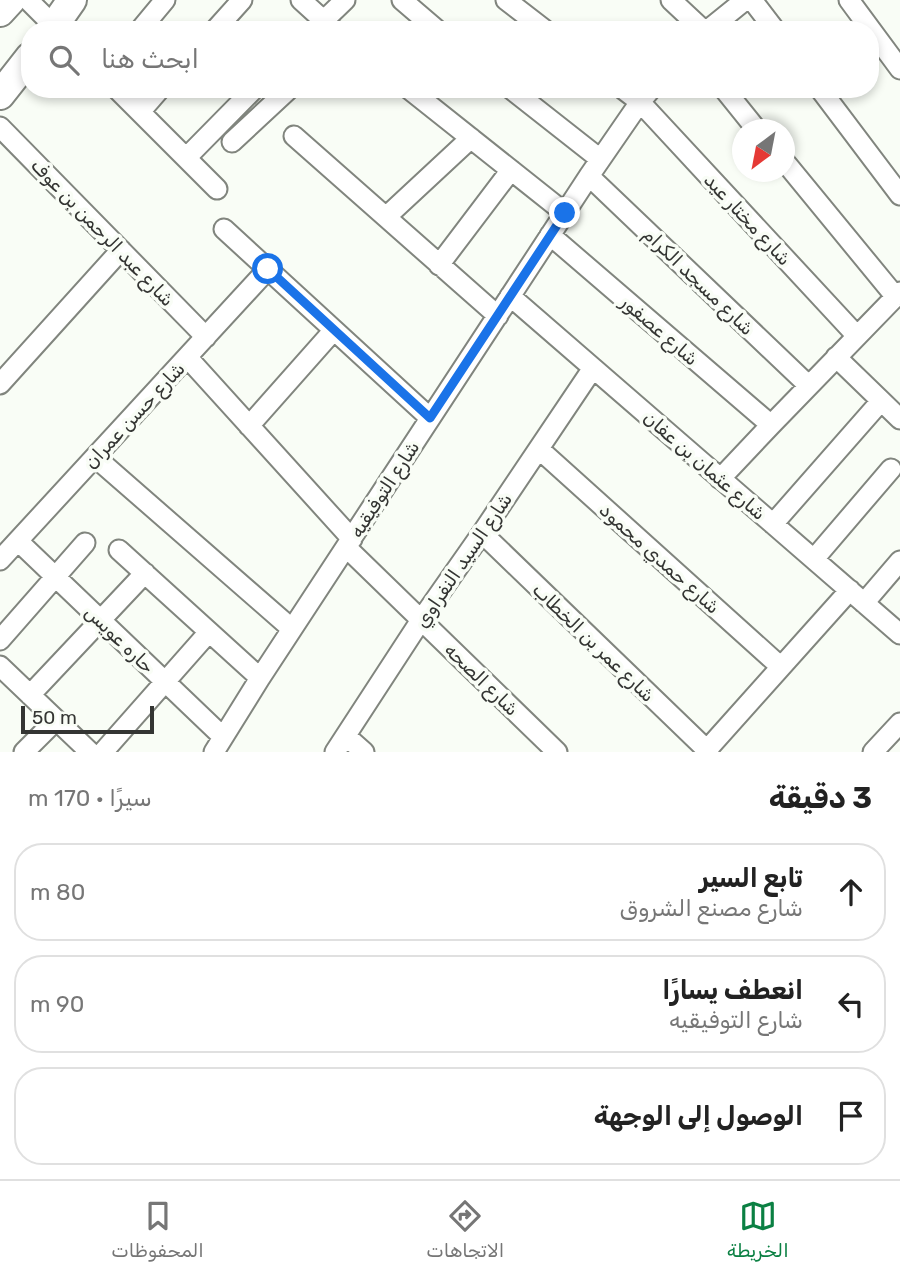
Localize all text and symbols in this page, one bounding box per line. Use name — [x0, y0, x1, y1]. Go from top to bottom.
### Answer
search box — [21, 21, 879, 98]
icon: search — [45, 41, 83, 79]
text: ابحث هنا — [101, 44, 199, 75]
north arrow — [732, 119, 795, 182]
street label: شارع عبد الرحمن بن عوف — [25, 154, 179, 312]
street label: شارع مختار عيد — [698, 169, 796, 271]
route end — [549, 197, 580, 228]
street label: شارع مسجد الكرام — [637, 223, 759, 341]
route start — [252, 253, 283, 284]
street label: شارع عصفور — [614, 290, 703, 372]
street label: شارع حسن عمران — [79, 357, 191, 475]
street label: شارع عثمان بن عفان — [637, 406, 771, 526]
street label: شارع التوفيقيه — [345, 437, 426, 543]
street label: شارع السيد النفراوي — [410, 489, 519, 633]
street label: شارع حمدي محمود — [593, 498, 725, 620]
street label: شارع عمر بن الخطاب — [526, 578, 660, 708]
street label: حاره عويس — [80, 601, 159, 678]
street label: شارع الصحه — [438, 638, 524, 722]
scale bar — [21, 703, 154, 735]
text: 50 m — [32, 706, 77, 729]
text: 3 دقيقة — [769, 780, 872, 816]
text: سيرًا · 170 m — [28, 784, 152, 812]
text: تابع السير — [699, 863, 803, 894]
icon: ahead — [832, 873, 870, 911]
text: 80 m — [30, 878, 85, 906]
text: شارع مصنع الشروق — [620, 894, 803, 922]
text: انعطف يسارًا — [662, 975, 803, 1006]
icon: left — [832, 985, 870, 1023]
text: 90 m — [30, 990, 84, 1018]
text: شارع التوفيقيه — [669, 1006, 803, 1034]
icon: arrive — [832, 1097, 870, 1135]
text: الوصول إلى الوجهة — [594, 1101, 803, 1132]
tab: المحفوظات — [111, 1197, 204, 1262]
tab: الاتجاهات — [426, 1197, 504, 1262]
tab: الخريطة — [727, 1197, 789, 1262]

